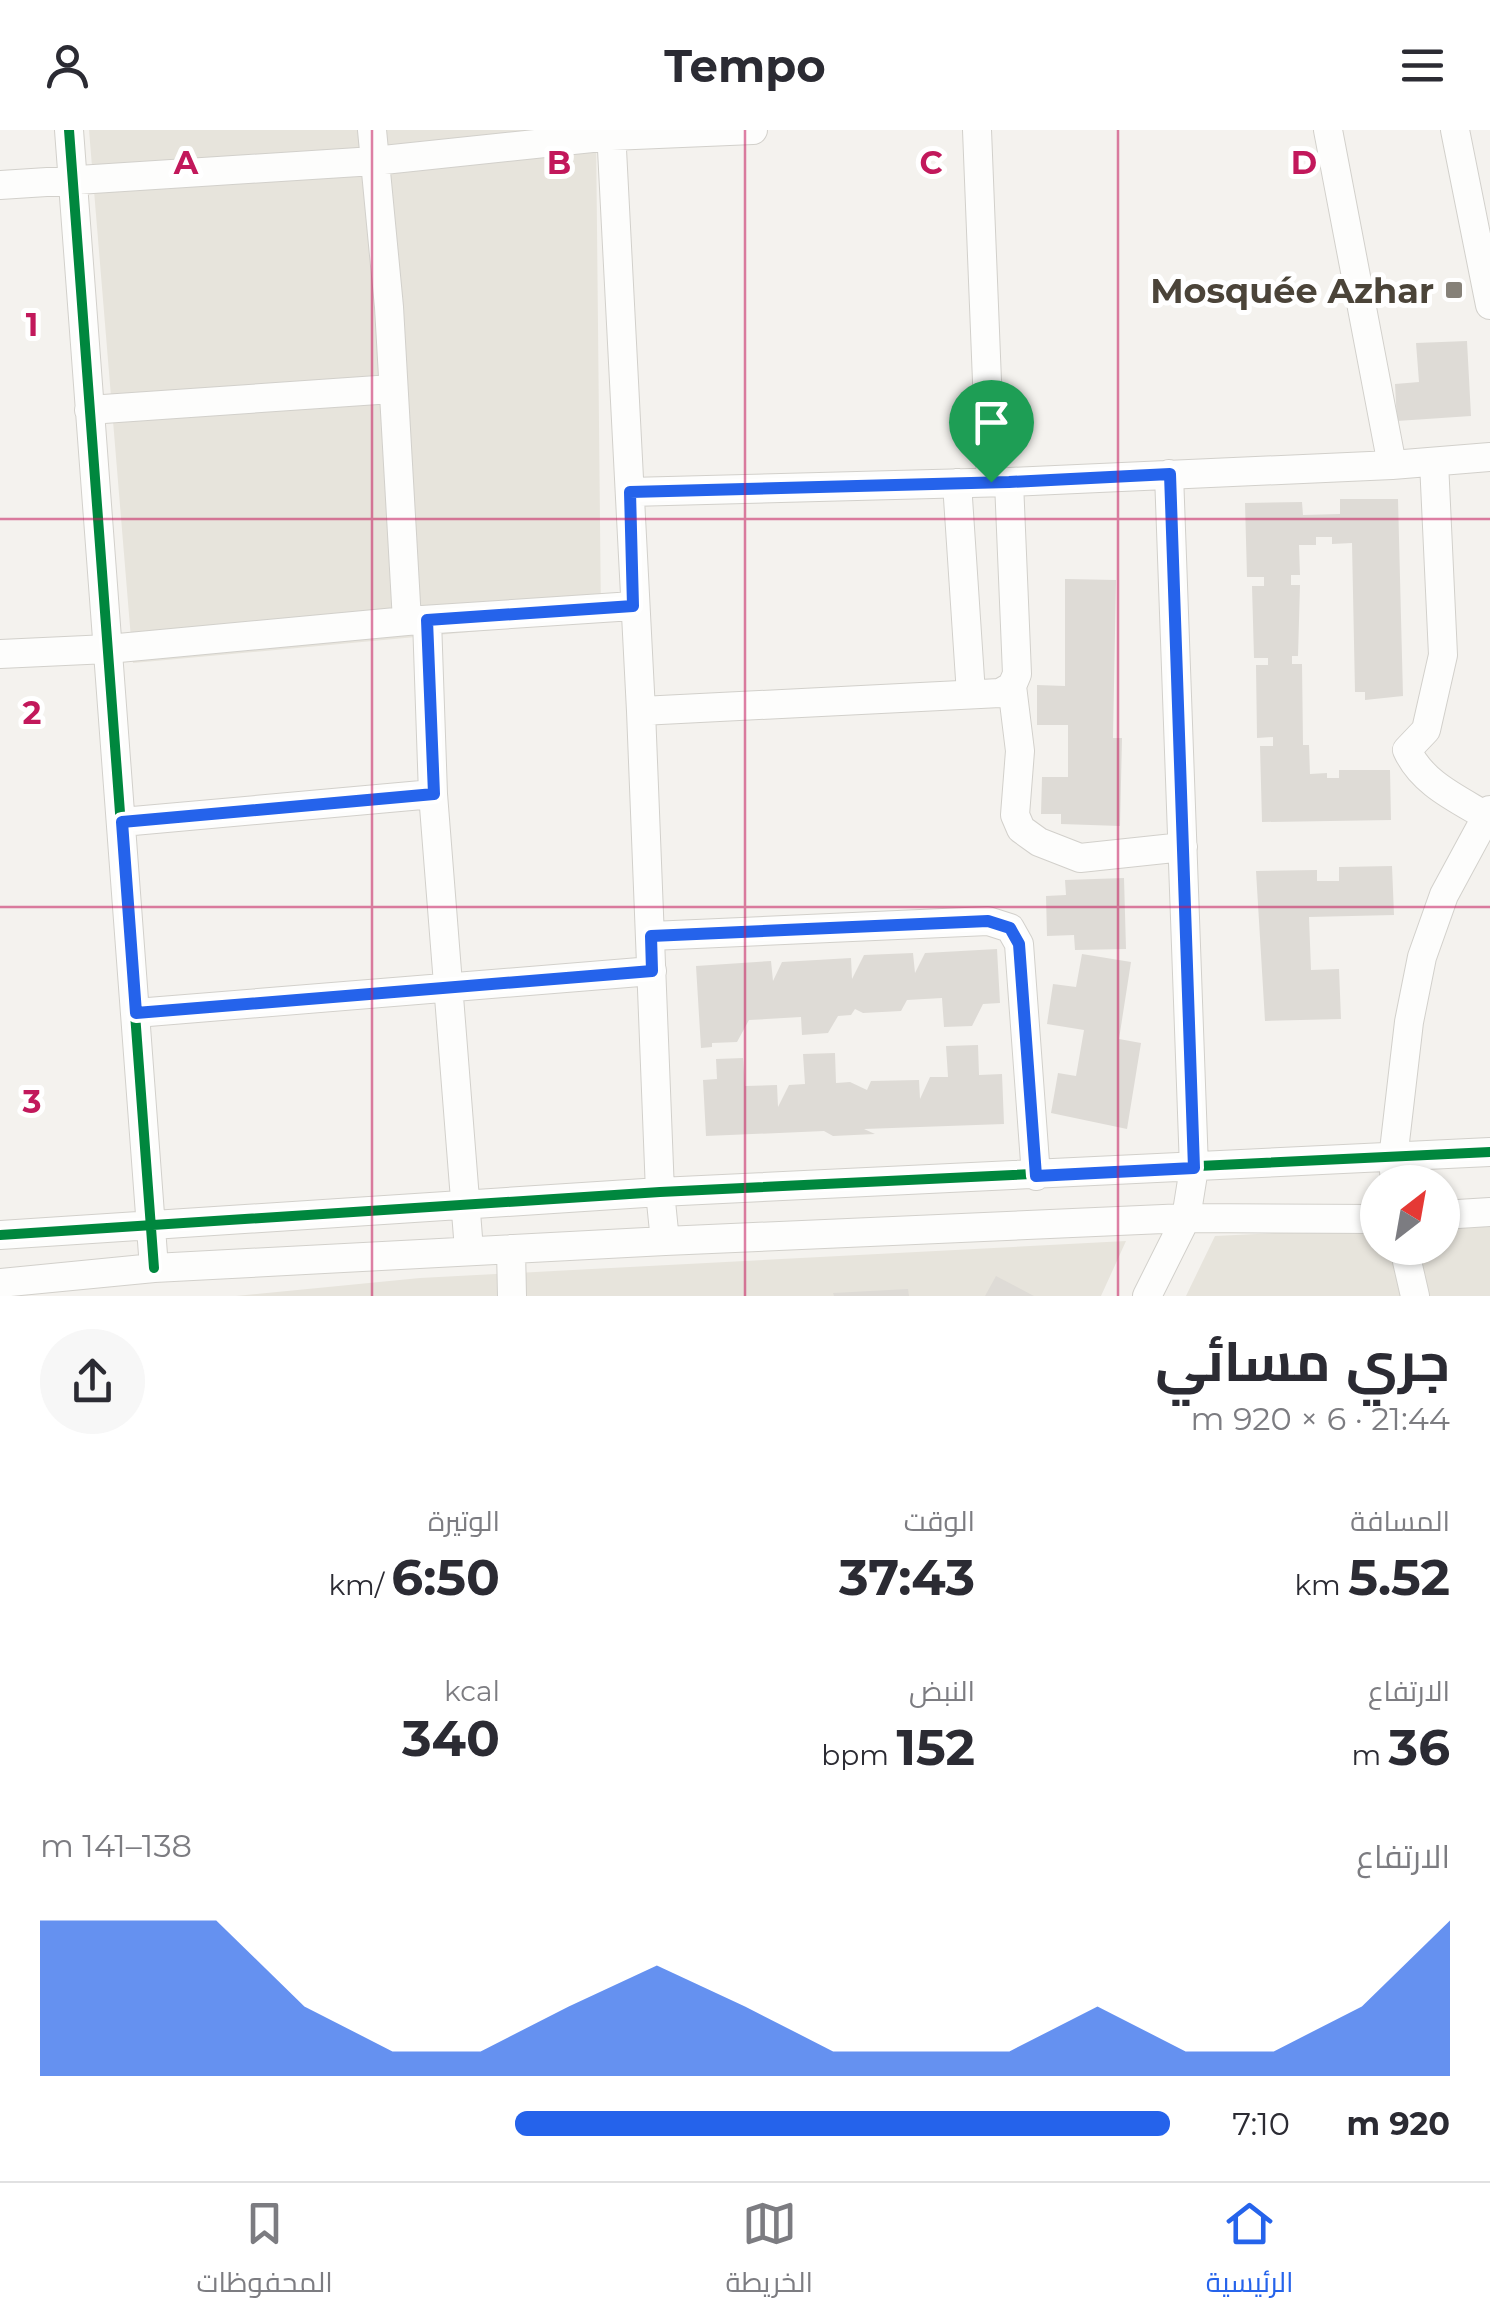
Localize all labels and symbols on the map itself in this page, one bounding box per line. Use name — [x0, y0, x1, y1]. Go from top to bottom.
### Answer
text: A — [173, 143, 199, 182]
text: B — [547, 143, 571, 182]
text: C — [919, 143, 943, 182]
text: D — [1291, 143, 1317, 182]
place label: Mosquée Azhar — [1150, 269, 1434, 312]
marker: Mosquée Azhar — [1443, 279, 1465, 301]
text: 1 — [26, 305, 38, 344]
pin — [949, 380, 1034, 483]
text: 2 — [23, 693, 41, 732]
text: 3 — [22, 1082, 41, 1121]
north arrow — [1360, 1165, 1460, 1265]

